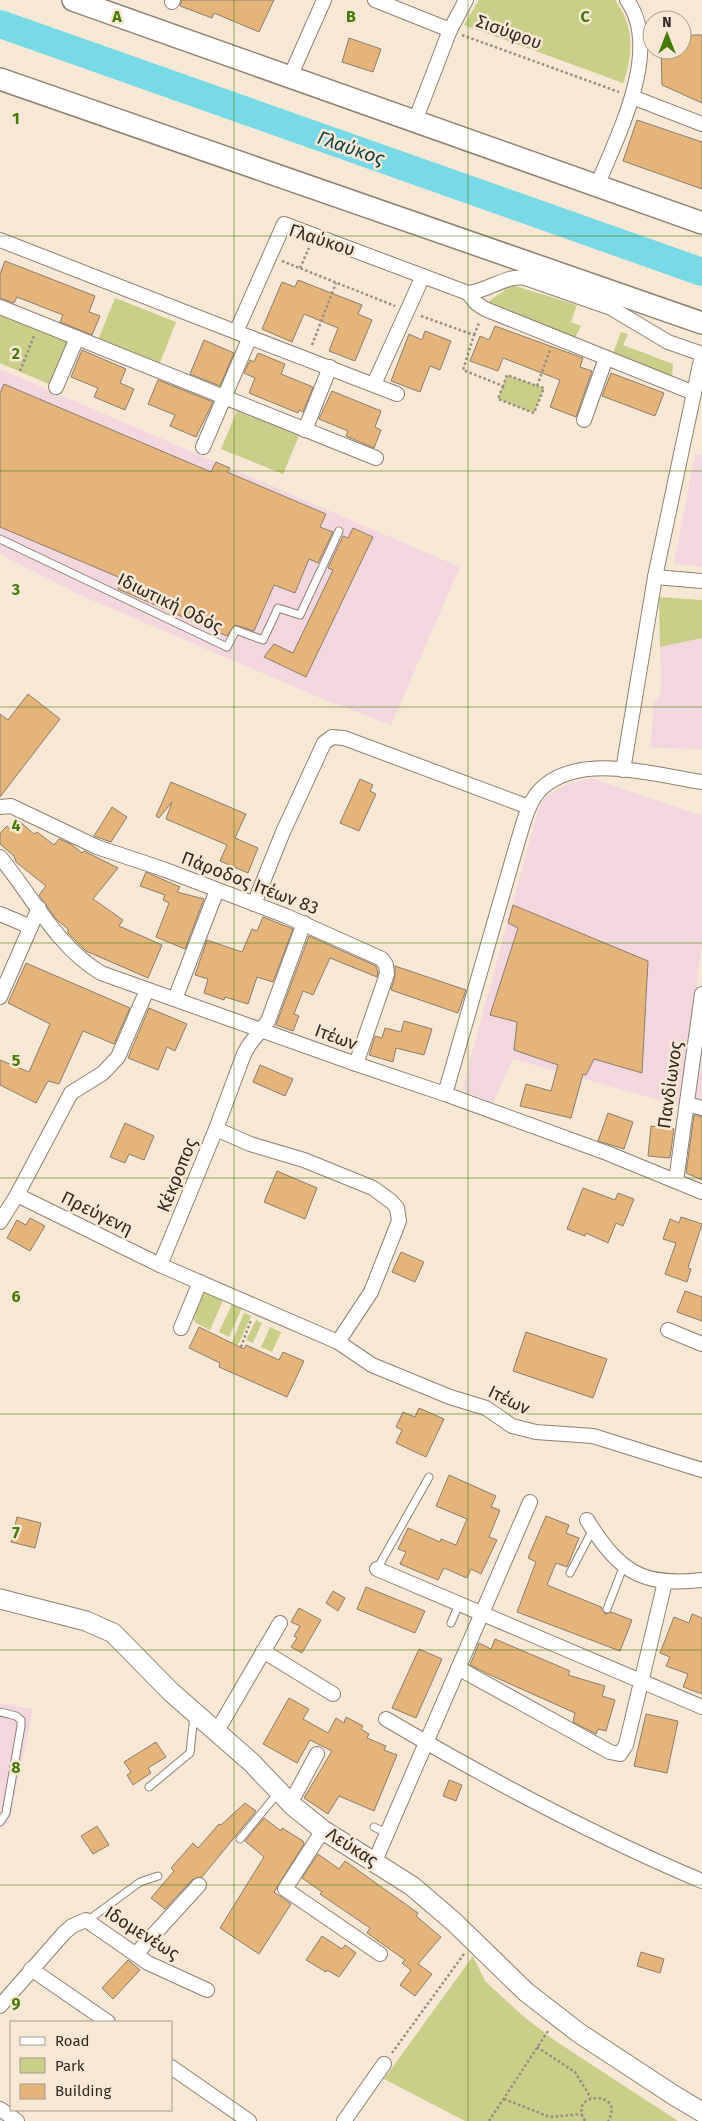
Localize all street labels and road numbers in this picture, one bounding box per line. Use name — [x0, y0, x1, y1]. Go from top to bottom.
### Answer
street label: Σισύφου — [473, 10, 545, 54]
street label: Γλαύκου — [286, 219, 358, 261]
street label: Ιδιωτική Οδός — [114, 568, 227, 638]
street label: Πάροδος Ιτέων 83 — [178, 847, 322, 919]
street label: Ιτέων — [312, 1019, 361, 1055]
street label: Πανδίωνος — [653, 1039, 687, 1130]
street label: Κέκροπος — [152, 1134, 202, 1215]
street label: Πρεύγενη — [57, 1186, 137, 1240]
street label: Ιτέων — [485, 1381, 534, 1420]
street label: Λεύκας — [322, 1823, 382, 1872]
street label: Ιδομενέως — [100, 1901, 184, 1965]

